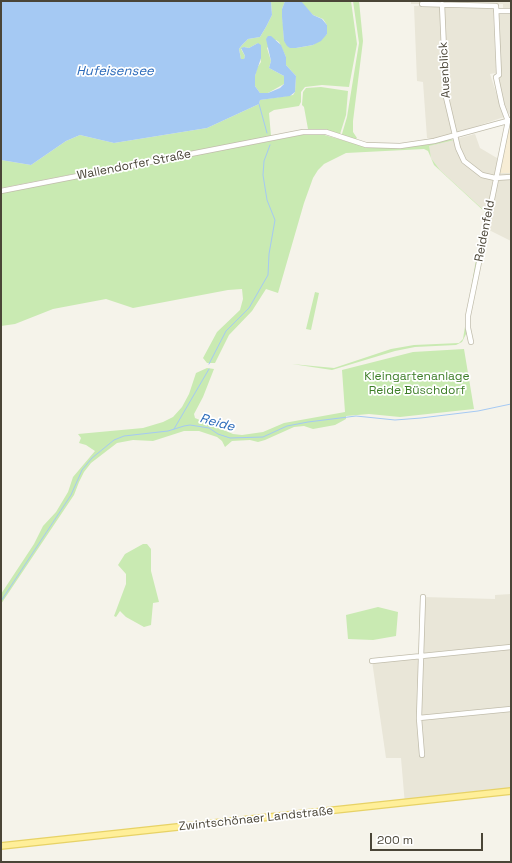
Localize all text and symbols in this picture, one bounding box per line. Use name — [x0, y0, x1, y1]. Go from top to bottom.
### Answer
street label: Auenblick — [436, 41, 454, 99]
water label: Hufeisensee — [76, 63, 154, 79]
street label: Wallendorfer Straße — [76, 147, 192, 183]
street label: Reidenfeld — [472, 199, 498, 263]
park label: Kleingartenanlage Reide Büschdorf — [364, 370, 470, 398]
water label: Reide — [198, 411, 236, 435]
street label: Zwintschönaer Landstraße — [178, 804, 334, 834]
scale bar — [372, 825, 485, 851]
text: 200 m — [377, 832, 413, 848]

